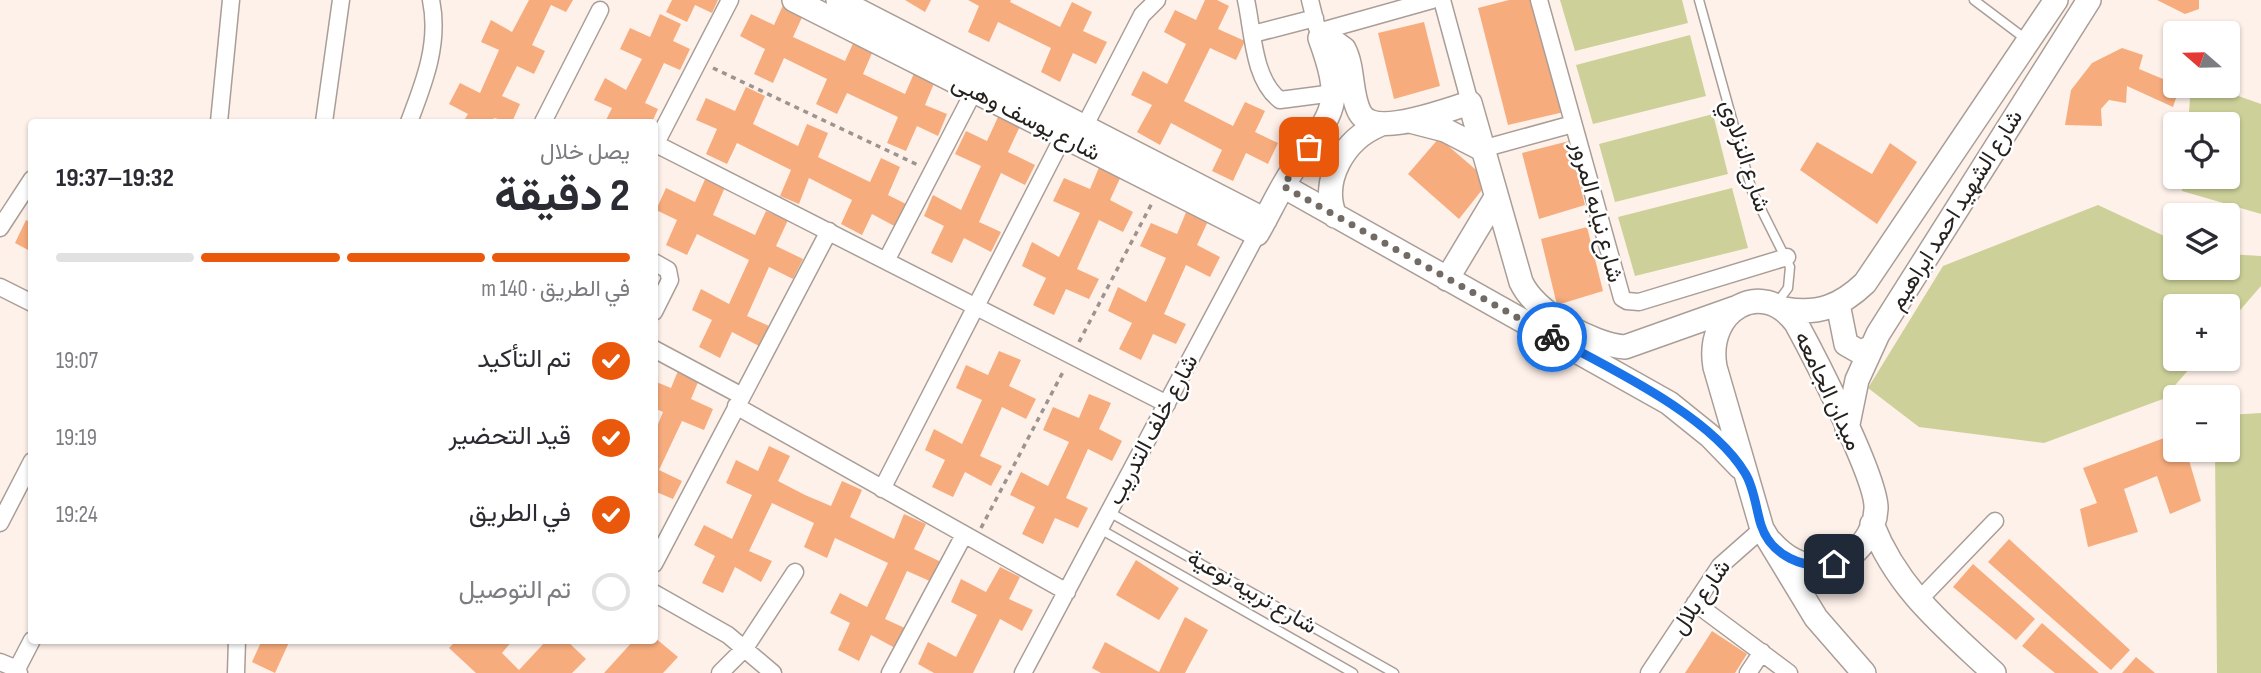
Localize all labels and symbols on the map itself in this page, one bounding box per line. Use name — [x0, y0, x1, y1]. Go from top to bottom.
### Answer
north arrow — [2163, 21, 2240, 98]
street label: شارع يوسف وهبى — [947, 69, 1105, 168]
street label: شارع النزلاوي — [1710, 96, 1776, 217]
street label: شارع الشهيد احمد ابراهيم — [1883, 105, 2030, 316]
pin — [1279, 117, 1339, 177]
street label: شارع نيابه المرور — [1563, 137, 1629, 286]
courier — [1517, 302, 1587, 372]
street label: ميدان الجامعه — [1788, 327, 1868, 455]
street label: شارع خلف التدريب — [1102, 350, 1205, 511]
pin — [1804, 534, 1864, 594]
street label: شارع تربيه نوعية — [1182, 544, 1322, 641]
street label: شارع بلال — [1665, 554, 1738, 641]

